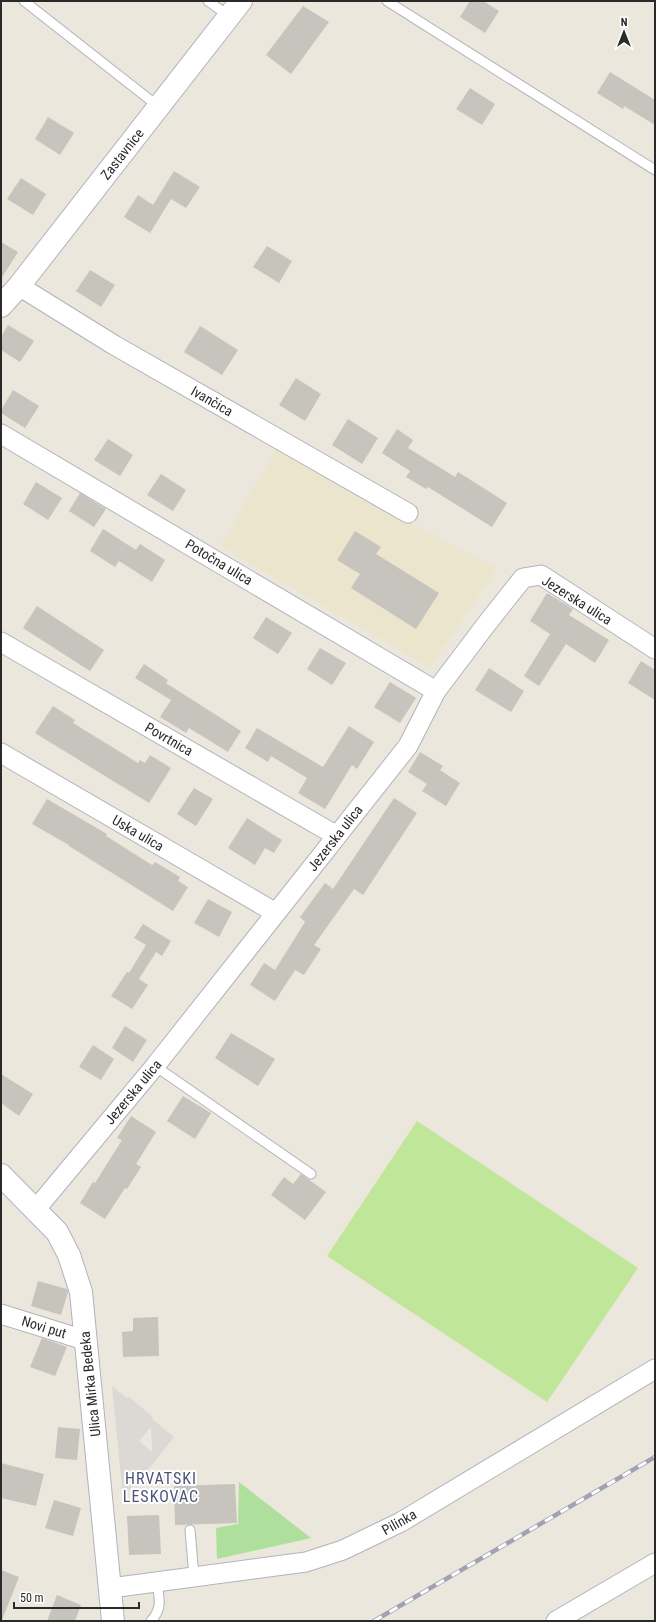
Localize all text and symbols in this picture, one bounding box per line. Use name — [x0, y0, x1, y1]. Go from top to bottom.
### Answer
north arrow — [604, 12, 644, 52]
text: N — [621, 16, 628, 29]
street label: Zastavnice — [97, 125, 147, 183]
street label: Ivančica — [188, 383, 236, 419]
street label: Potočna ulica — [183, 536, 255, 588]
street label: Jezerska ulica — [539, 572, 615, 628]
street label: Povrtnica — [142, 719, 196, 759]
street label: Jezerska ulica — [304, 802, 366, 874]
street label: Uska ulica — [109, 812, 167, 854]
street label: Jezerska ulica — [101, 1057, 165, 1127]
street label: Novi put — [20, 1313, 68, 1341]
street label: Ulica Mirka Bedeka — [77, 1331, 103, 1437]
district label: HRVATSKI LESKOVAC — [123, 1469, 199, 1506]
street label: Pilinka — [379, 1506, 419, 1538]
scale bar — [14, 1584, 139, 1610]
text: 50 m — [20, 1591, 44, 1605]

